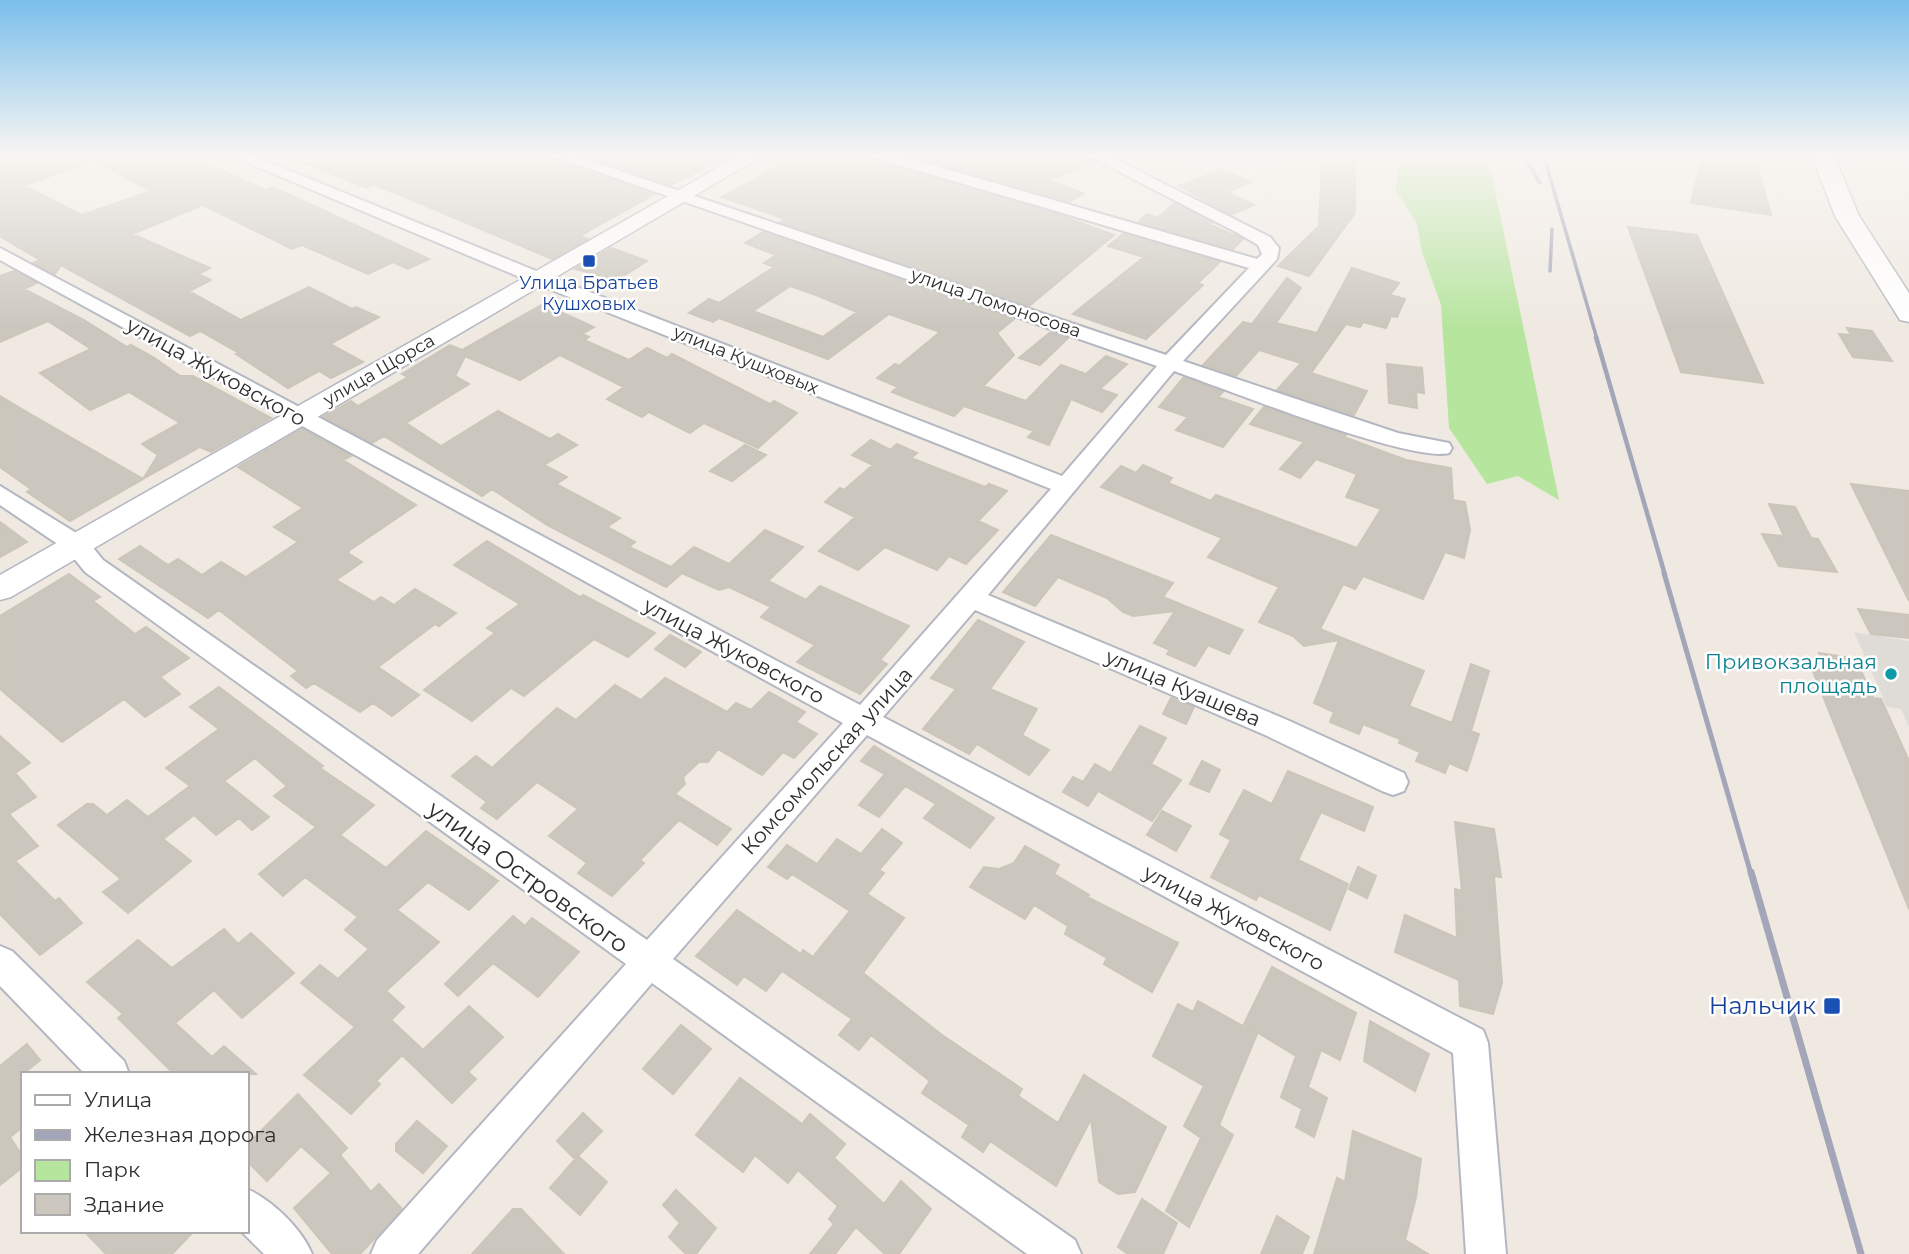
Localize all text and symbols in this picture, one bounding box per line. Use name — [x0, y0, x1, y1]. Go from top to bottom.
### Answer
marker: Улица Братьев Кушховых — [581, 253, 597, 269]
street label: улица Ломоносова — [907, 263, 1084, 342]
place label: Улица Братьев Кушховых — [519, 272, 659, 315]
street label: улица Жуковского — [121, 311, 310, 431]
street label: улица Кушховых — [669, 320, 822, 399]
street label: улица Щорса — [318, 329, 439, 411]
street label: улица Жуковского — [639, 592, 829, 709]
street label: улица Куашева — [1101, 643, 1265, 732]
place label: Привокзальная площадь — [1705, 649, 1877, 698]
street label: Комсомольская улица — [736, 662, 918, 860]
marker: Привокзальная площадь — [1883, 666, 1899, 682]
street label: улица Островского — [421, 793, 634, 959]
street label: улица Жуковского — [1139, 859, 1329, 976]
place label: Нальчик — [1709, 991, 1816, 1020]
marker: Нальчик — [1822, 996, 1842, 1016]
legend — [21, 1072, 248, 1233]
text: Улица — [84, 1087, 152, 1112]
text: Железная дорога — [84, 1122, 276, 1147]
text: Парк — [84, 1157, 140, 1182]
text: Здание — [84, 1192, 165, 1217]

